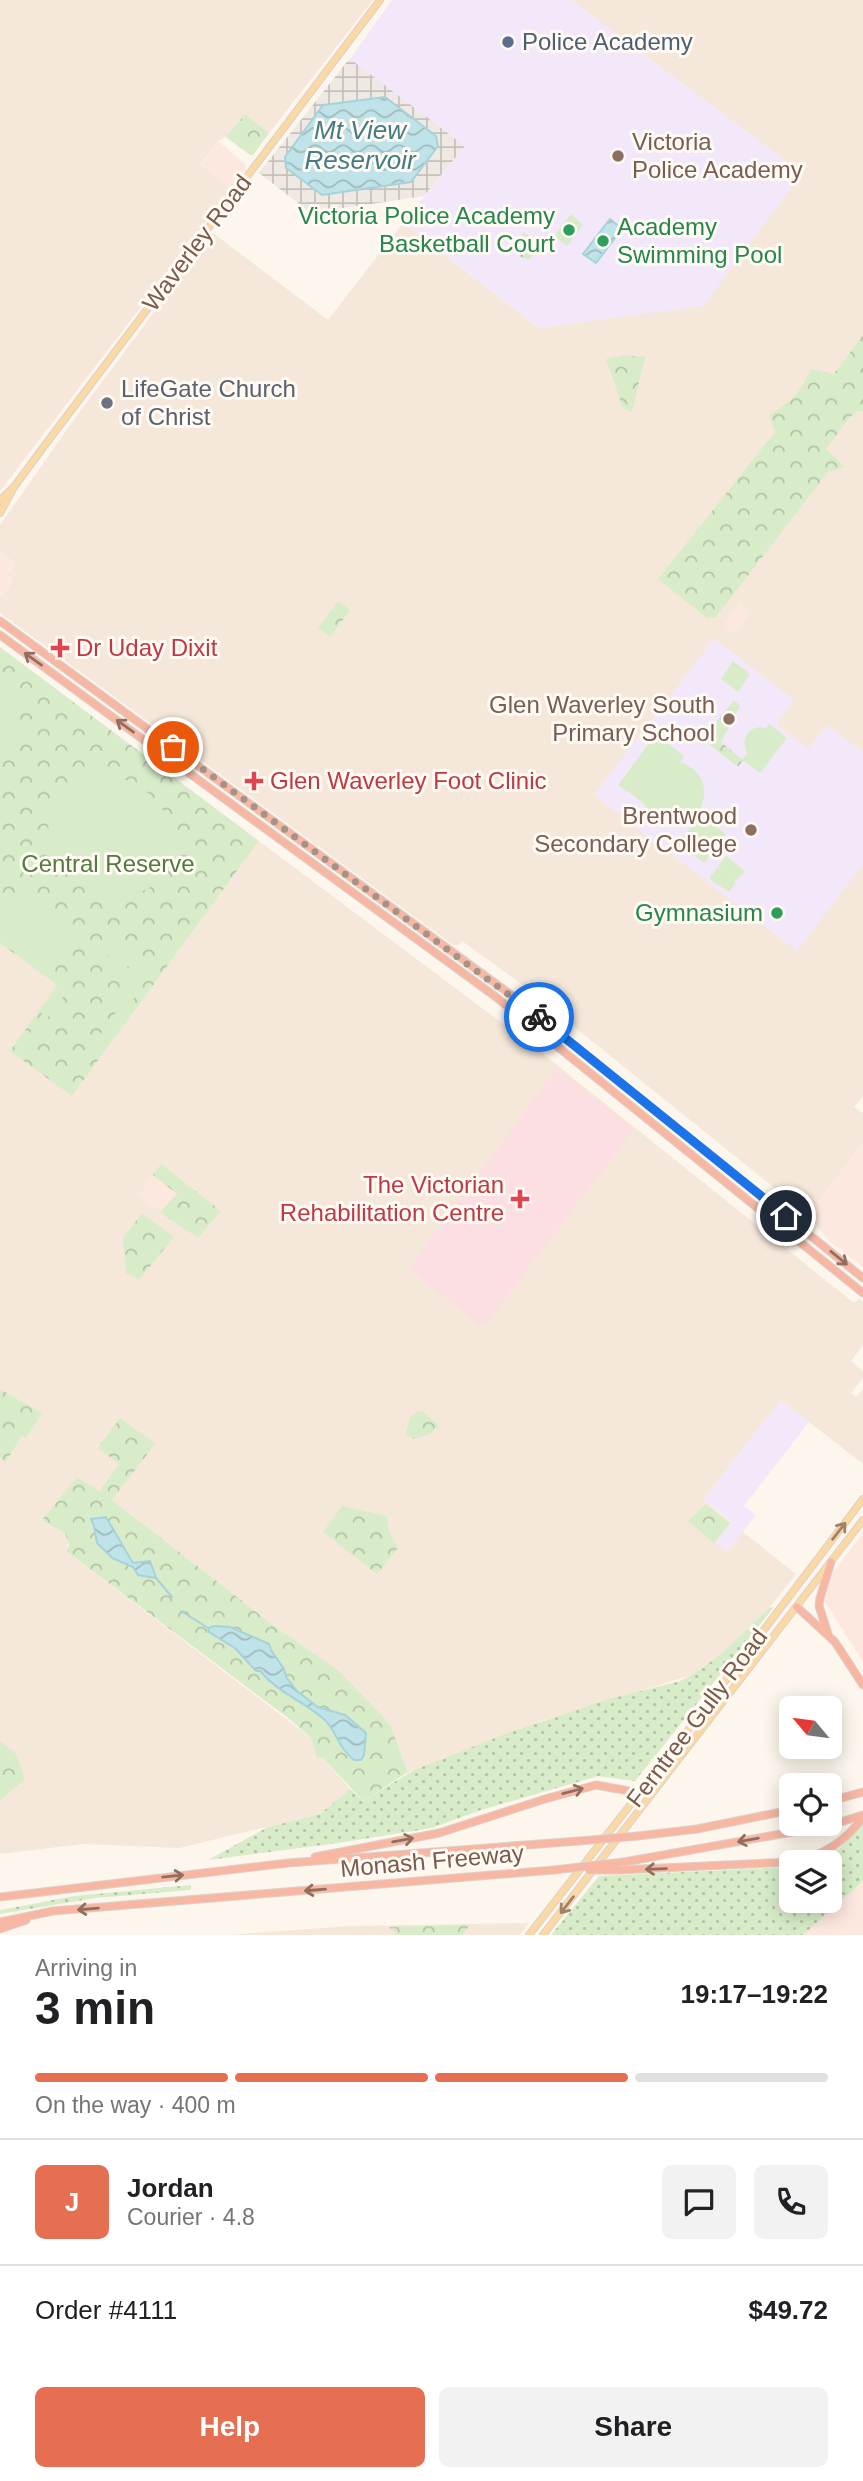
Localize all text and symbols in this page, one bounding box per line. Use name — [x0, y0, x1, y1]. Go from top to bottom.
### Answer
place label: Police Academy — [522, 28, 693, 55]
marker: Police Academy — [500, 34, 516, 50]
water label: Mt View Reservoir — [304, 115, 417, 175]
place label: Victoria Police Academy — [632, 128, 803, 183]
marker: Victoria Police Academy — [610, 148, 626, 164]
street label: Waverley Road — [137, 169, 256, 316]
place label: Victoria Police Academy Basketball Court — [298, 202, 555, 257]
place label: Academy Swimming Pool — [617, 213, 782, 268]
marker: Victoria Police Academy Basketball Court — [561, 222, 577, 238]
marker: Academy Swimming Pool — [595, 233, 611, 249]
place label: LifeGate Church of Christ — [121, 375, 296, 430]
marker: LifeGate Church of Christ — [99, 395, 115, 411]
place label: Dr Uday Dixit — [76, 634, 218, 661]
marker: Dr Uday Dixit — [50, 638, 70, 658]
one-way arrow — [24, 652, 43, 666]
place label: Glen Waverley South Primary School — [489, 691, 715, 746]
marker: Glen Waverley South Primary School — [721, 711, 737, 727]
pin — [143, 717, 203, 777]
one-way arrow — [116, 719, 135, 734]
icon: bag — [154, 728, 192, 766]
place label: Glen Waverley Foot Clinic — [270, 767, 547, 794]
marker: Glen Waverley Foot Clinic — [244, 771, 264, 791]
place label: Brentwood Secondary College — [534, 802, 737, 857]
marker: Brentwood Secondary College — [743, 822, 759, 838]
park label: Central Reserve — [21, 850, 195, 877]
place label: Gymnasium — [635, 899, 763, 926]
marker: Gymnasium — [769, 905, 785, 921]
courier — [504, 982, 574, 1052]
icon: bike — [520, 998, 558, 1036]
place label: The Victorian Rehabilitation Centre — [280, 1171, 504, 1226]
pin — [756, 1186, 816, 1246]
marker: The Victorian Rehabilitation Centre — [510, 1189, 530, 1209]
icon: home — [767, 1197, 805, 1235]
one-way arrow — [829, 1251, 847, 1266]
one-way arrow — [831, 1522, 846, 1541]
street label: Ferntree Gully Road — [621, 1623, 772, 1812]
north arrow — [779, 1696, 842, 1759]
map controls — [779, 1696, 842, 1913]
button: locate — [779, 1773, 842, 1836]
one-way arrow — [561, 1784, 584, 1797]
one-way arrow — [391, 1832, 414, 1846]
one-way arrow — [737, 1833, 760, 1847]
street label: Monash Freeway — [339, 1839, 525, 1882]
button: layers — [779, 1850, 842, 1913]
one-way arrow — [645, 1862, 668, 1875]
one-way arrow — [161, 1870, 184, 1883]
one-way arrow — [304, 1884, 326, 1897]
one-way arrow — [560, 1895, 575, 1913]
one-way arrow — [77, 1903, 100, 1916]
text: Arriving in — [35, 1955, 137, 1981]
text: 19:17–19:22 — [681, 1979, 828, 2009]
text: 3 min — [35, 1982, 155, 2034]
text: On the way · 400 m — [35, 2092, 236, 2118]
button: chat — [662, 2165, 736, 2239]
button: phone — [754, 2165, 828, 2239]
text: Jordan — [127, 2173, 214, 2203]
text: J — [65, 2187, 79, 2217]
text: Courier · 4.8 — [127, 2204, 255, 2230]
text: Order #4111 — [35, 2295, 177, 2325]
text: $49.72 — [748, 2295, 828, 2325]
button: Help — [35, 2387, 425, 2467]
button: Share — [439, 2387, 828, 2467]

